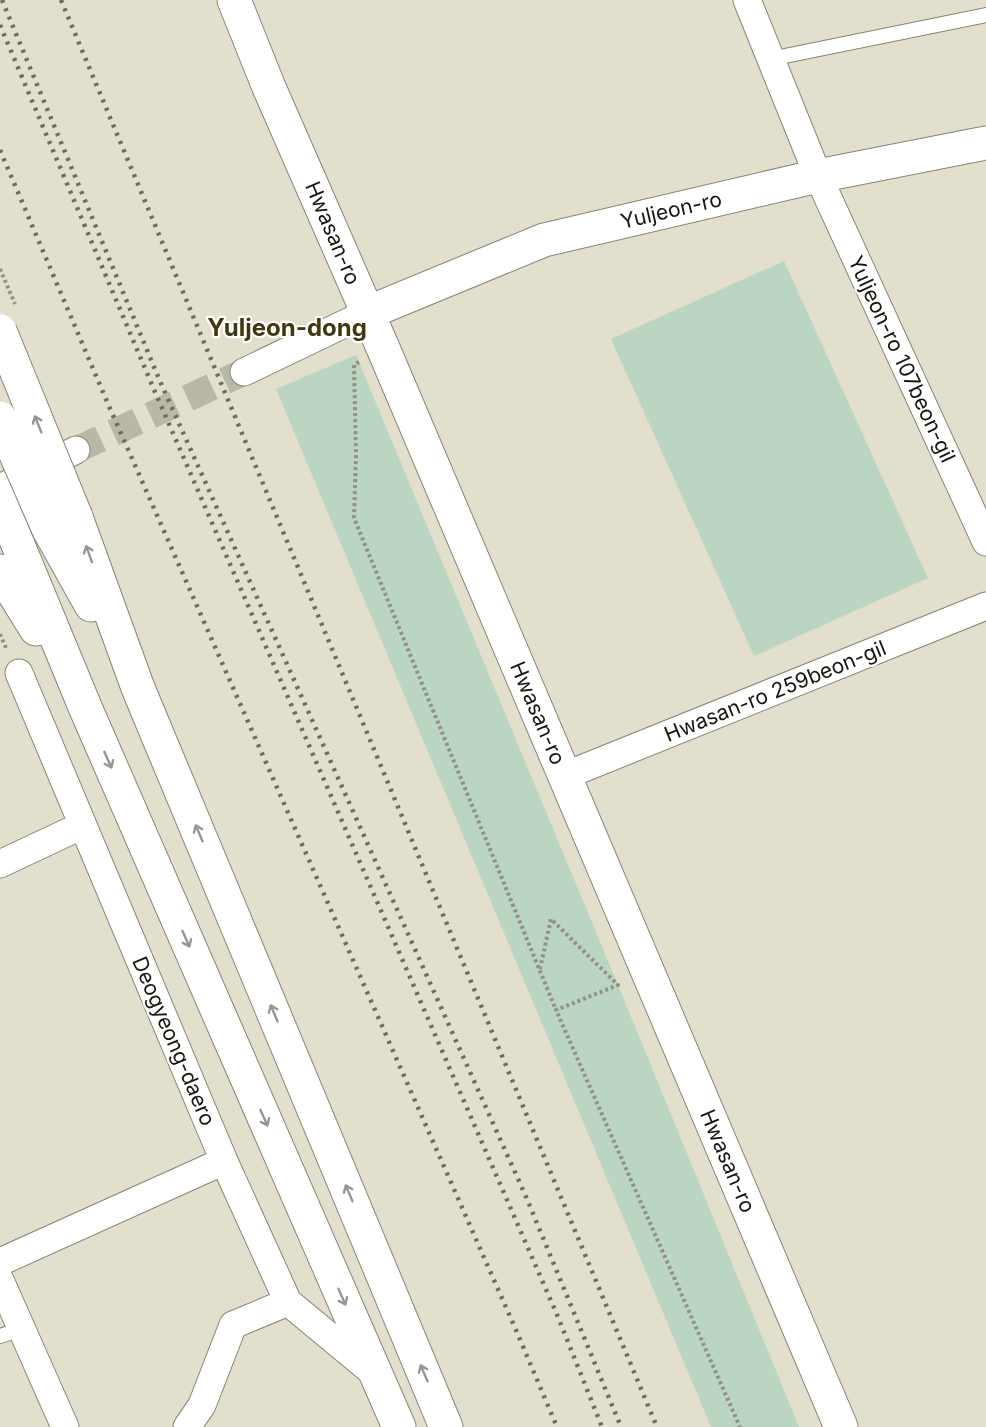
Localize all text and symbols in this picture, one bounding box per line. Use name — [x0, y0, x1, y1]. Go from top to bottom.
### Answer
street label: Hwasan-ro — [300, 178, 366, 288]
street label: Yuljeon-ro — [618, 186, 724, 234]
street label: Yuljeon-ro 107beon-gil — [843, 252, 961, 466]
district label: Yuljeon-dong — [207, 313, 367, 342]
one-way arrow — [32, 415, 43, 433]
one-way arrow — [83, 545, 94, 564]
street label: Hwasan-ro 259beon-gil — [660, 635, 890, 747]
street label: Hwasan-ro — [505, 658, 571, 768]
one-way arrow — [103, 751, 115, 769]
one-way arrow — [193, 824, 204, 843]
one-way arrow — [181, 929, 192, 948]
street label: Deogyeong-daero — [127, 953, 221, 1129]
one-way arrow — [268, 1004, 279, 1023]
street label: Hwasan-ro — [695, 1106, 761, 1216]
one-way arrow — [259, 1108, 270, 1126]
one-way arrow — [343, 1184, 354, 1203]
one-way arrow — [337, 1287, 348, 1305]
one-way arrow — [418, 1364, 429, 1383]

